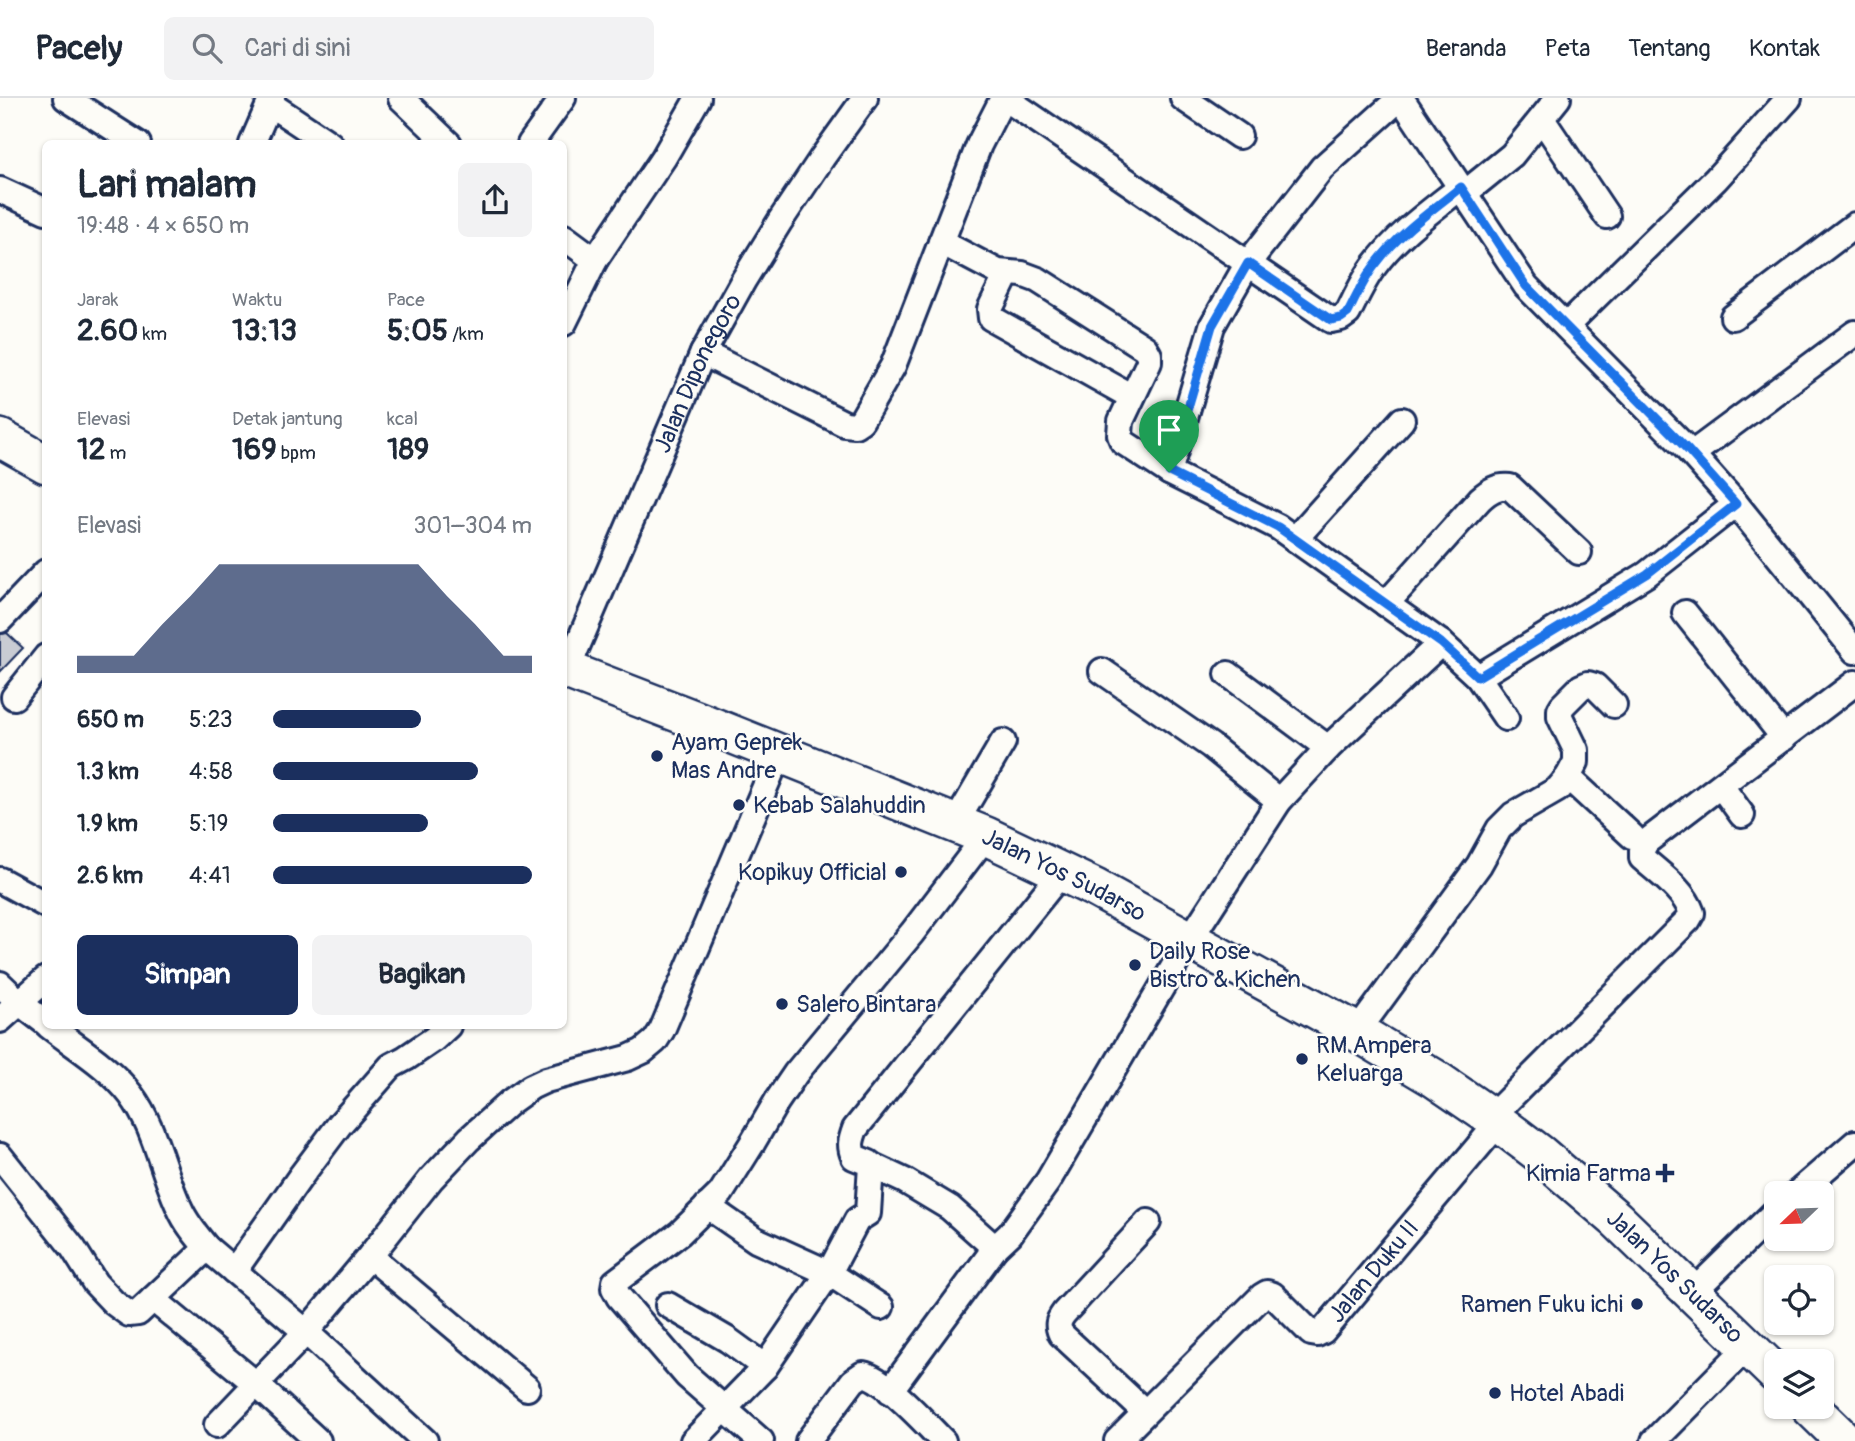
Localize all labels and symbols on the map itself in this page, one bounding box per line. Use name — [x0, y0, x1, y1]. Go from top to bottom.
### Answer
street label: Jalan Diponegoro — [647, 289, 747, 457]
pin — [1139, 400, 1199, 472]
place label: Ayam Geprek Mas Andre — [671, 728, 803, 785]
marker: Ayam Geprek Mas Andre — [649, 748, 665, 764]
place label: Kebab Salahuddin — [753, 791, 926, 820]
marker: Kebab Salahuddin — [731, 797, 747, 813]
street label: Jalan Yos Sudarso — [977, 822, 1151, 928]
place label: Kopikuy Official — [738, 858, 887, 887]
marker: Kopikuy Official — [893, 864, 909, 880]
place label: Daily Rose Bistro & Kichen — [1149, 937, 1301, 994]
marker: Daily Rose Bistro & Kichen — [1127, 957, 1143, 973]
place label: Salero Bintara — [796, 990, 936, 1019]
marker: Salero Bintara — [774, 996, 790, 1012]
place label: RM Ampera Keluarga — [1316, 1031, 1432, 1088]
marker: RM Ampera Keluarga — [1294, 1051, 1310, 1067]
place label: Kimia Farma — [1526, 1159, 1651, 1188]
marker: Kimia Farma — [1657, 1165, 1673, 1181]
north arrow — [1764, 1181, 1834, 1251]
street label: Jalan Yos Sudarso — [1601, 1203, 1750, 1349]
street label: Jalan Duku II — [1322, 1214, 1425, 1328]
place label: Ramen Fuku ichi — [1460, 1290, 1623, 1319]
marker: Ramen Fuku ichi — [1629, 1296, 1645, 1312]
place label: Hotel Abadi — [1509, 1379, 1624, 1408]
marker: Hotel Abadi — [1487, 1385, 1503, 1401]

